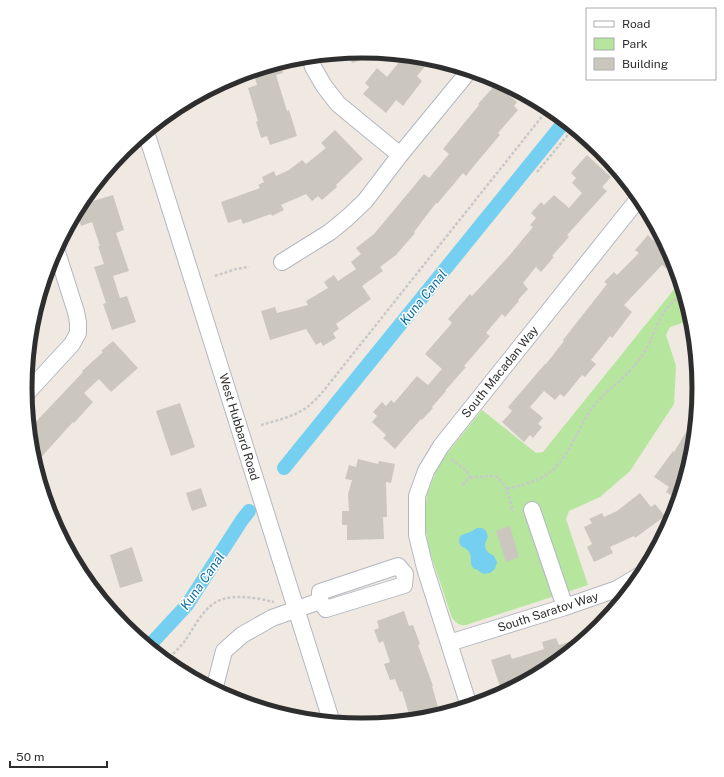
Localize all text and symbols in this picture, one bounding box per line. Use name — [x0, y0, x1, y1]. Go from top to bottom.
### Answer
legend — [586, 8, 716, 80]
text: Road — [622, 17, 650, 31]
text: Park — [622, 37, 648, 51]
text: Building — [622, 57, 668, 71]
water label: Kuna Canal — [397, 267, 450, 328]
street label: South Macadan Way — [459, 323, 542, 421]
street label: West Hubbard Road — [216, 372, 262, 482]
water label: Kuna Canal — [177, 550, 228, 613]
street label: South Saratov Way — [496, 589, 601, 635]
scale bar — [10, 743, 107, 769]
text: 50 m — [16, 750, 44, 764]

